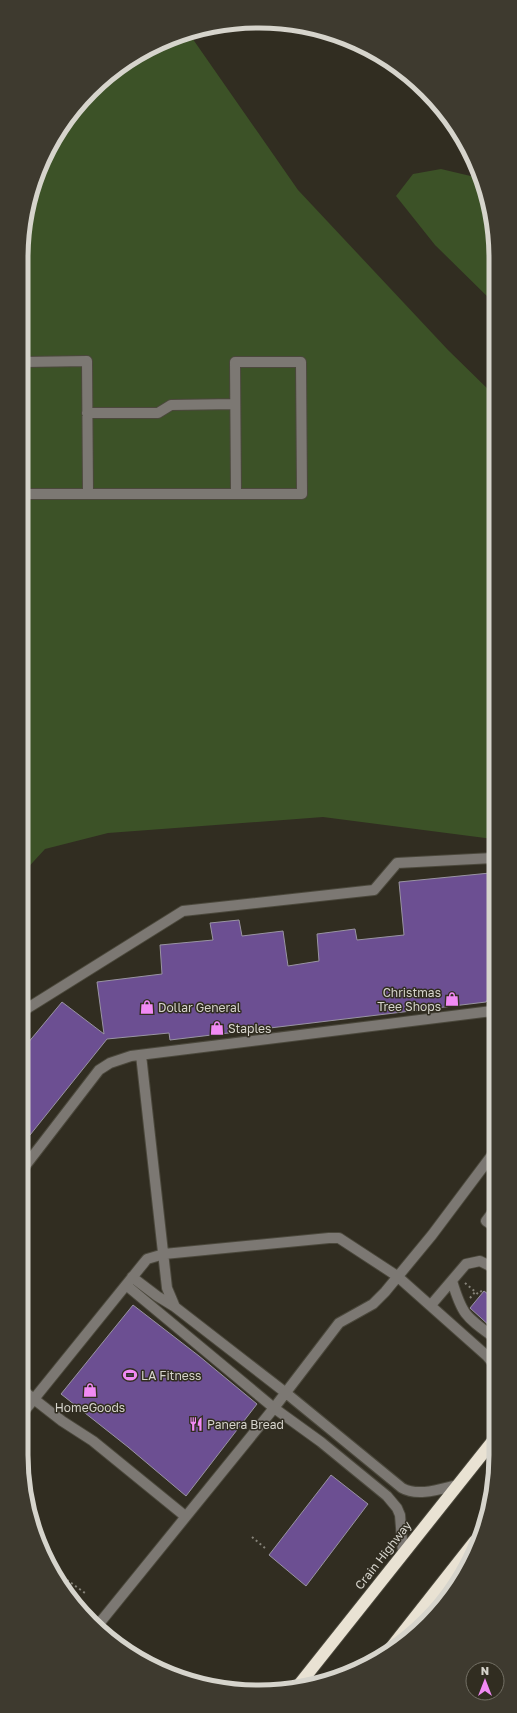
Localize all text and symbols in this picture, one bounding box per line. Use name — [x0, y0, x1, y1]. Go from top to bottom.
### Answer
place label: Christmas Tree Shops — [377, 985, 441, 1014]
shop icon: Christmas Tree Shops — [444, 991, 460, 1007]
shop icon: Dollar General — [139, 999, 155, 1015]
place label: Dollar General — [158, 1000, 241, 1015]
shop icon: Staples — [209, 1020, 225, 1036]
place label: Staples — [228, 1021, 271, 1036]
sports icon: LA Fitness — [122, 1367, 138, 1383]
place label: LA Fitness — [141, 1368, 201, 1383]
shop icon: HomeGoods — [82, 1382, 98, 1398]
place label: HomeGoods — [55, 1400, 125, 1415]
restaurant icon: Panera Bread — [188, 1416, 204, 1432]
place label: Panera Bread — [207, 1417, 284, 1432]
street label: Crain Highway — [352, 1518, 415, 1592]
north arrow — [465, 1661, 505, 1701]
text: N — [481, 1664, 489, 1677]

